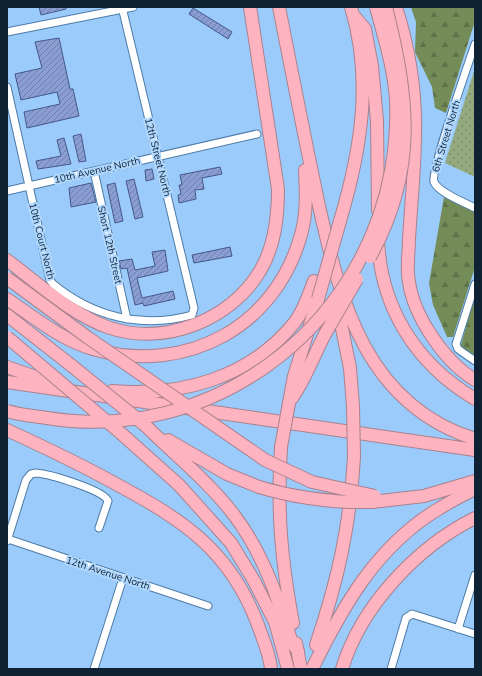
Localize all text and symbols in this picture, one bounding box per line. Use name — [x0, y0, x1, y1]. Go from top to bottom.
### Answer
street label: 6th Street North — [429, 98, 463, 174]
street label: 12th Street North — [142, 116, 174, 198]
street label: 10th Avenue North — [53, 154, 141, 186]
street label: 10th Court North — [26, 201, 58, 281]
street label: Short 12th Street — [95, 205, 125, 286]
street label: 12th Avenue North — [64, 553, 152, 593]

